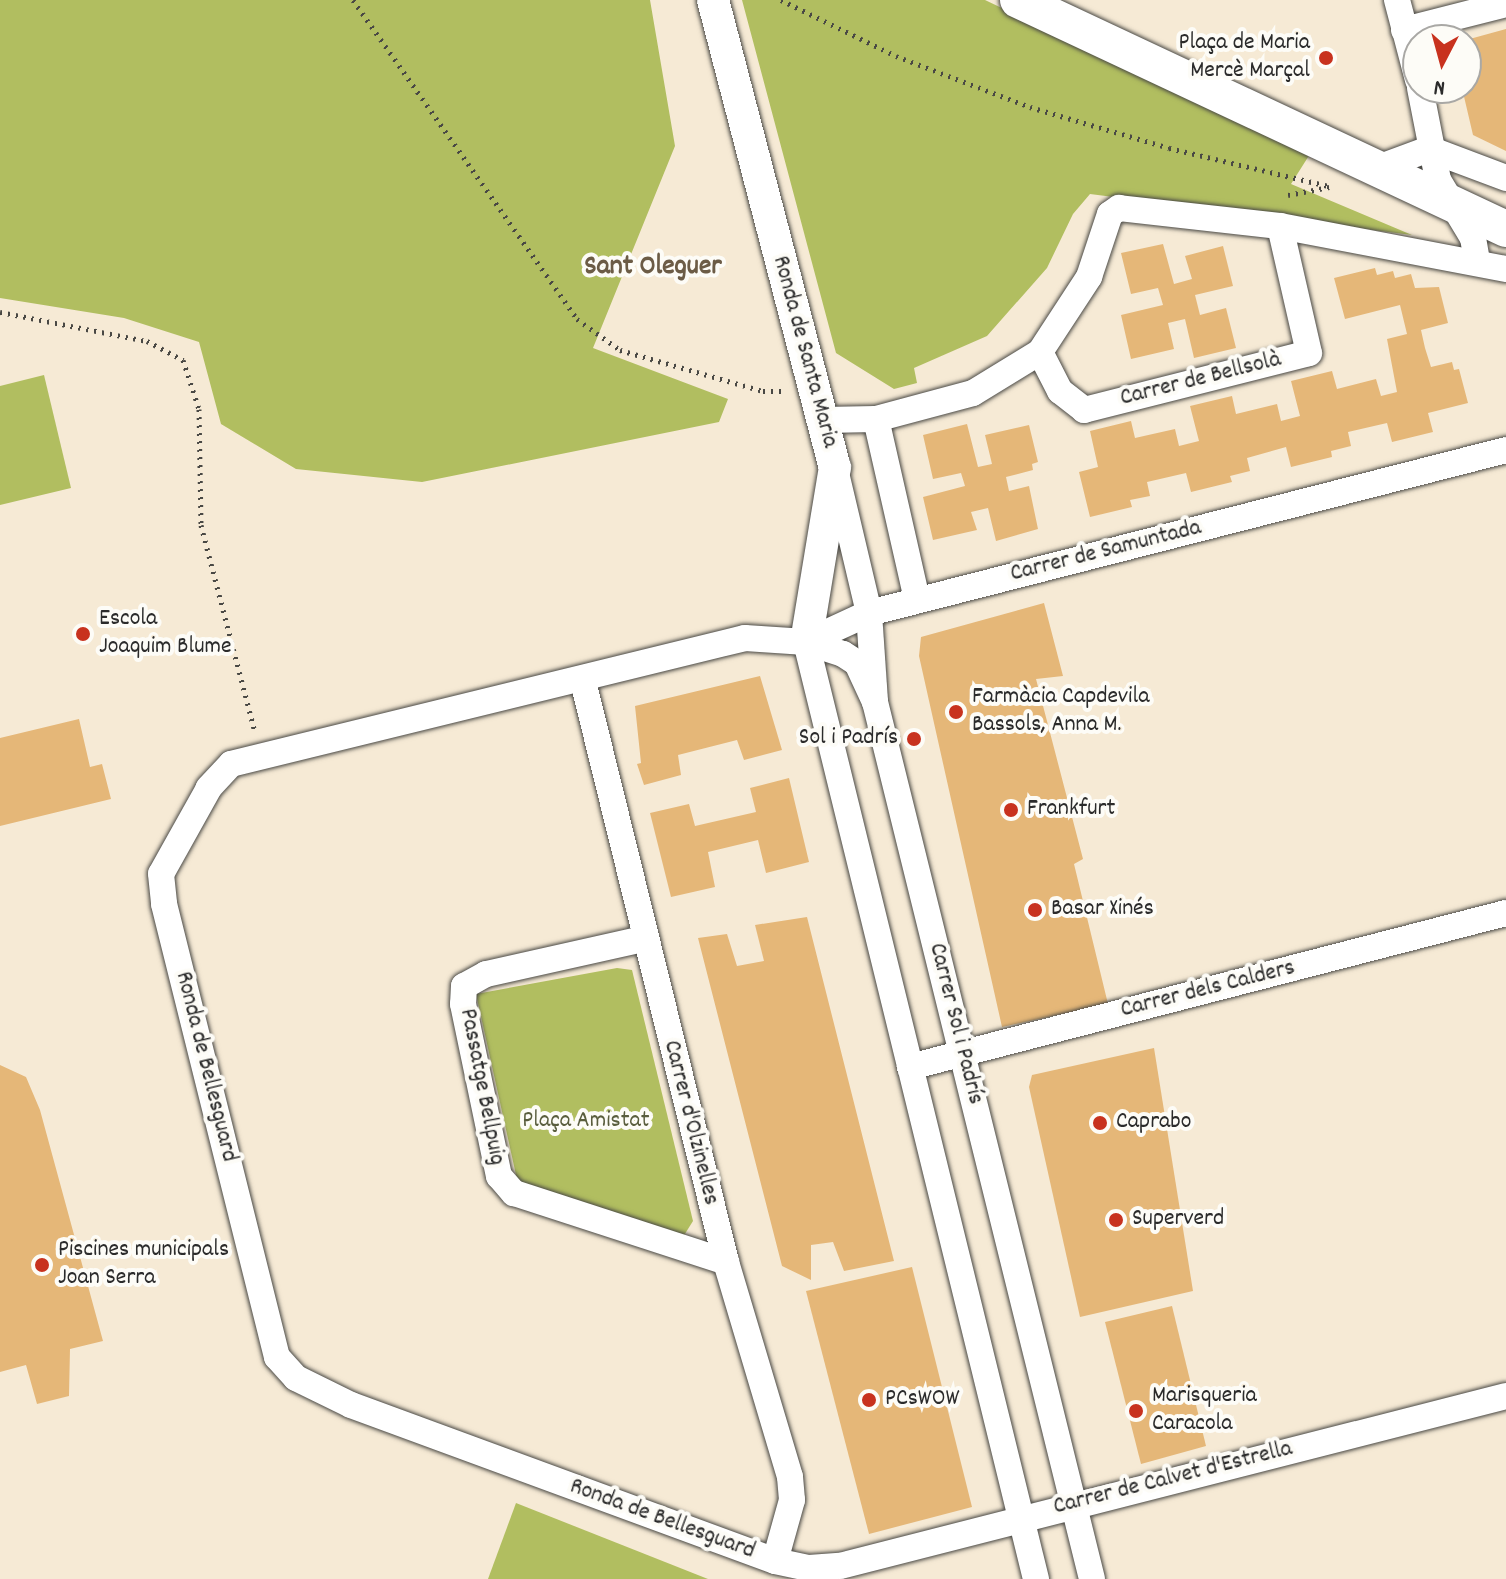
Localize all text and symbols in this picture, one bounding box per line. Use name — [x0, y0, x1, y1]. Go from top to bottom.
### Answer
north arrow — [1402, 24, 1482, 104]
place label: Plaça de Maria Mercè Marçal — [1179, 30, 1310, 86]
marker: Plaça de Maria Mercè Marçal — [1317, 49, 1335, 67]
text: N — [1433, 70, 1447, 102]
district label: Sant Oleguer — [584, 251, 722, 285]
street label: Ronda de Santa Maria — [765, 253, 843, 451]
street label: Carrer de Bellsolà — [1117, 346, 1285, 414]
street label: Carrer de Samuntada — [1008, 514, 1204, 590]
place label: Escola Joaquim Blume — [99, 606, 232, 662]
marker: Escola Joaquim Blume — [74, 625, 92, 643]
place label: Farmàcia Capdevila Bassols, Anna M. — [972, 684, 1149, 740]
marker: Farmàcia Capdevila Bassols, Anna M. — [947, 703, 965, 721]
place label: Sol i Padrís — [799, 725, 898, 753]
marker: Sol i Padrís — [905, 730, 923, 748]
place label: Frankfurt — [1027, 796, 1115, 824]
marker: Frankfurt — [1002, 801, 1020, 819]
place label: Basar Xinés — [1051, 896, 1154, 924]
marker: Basar Xinés — [1026, 901, 1044, 919]
street label: Carrer Sol i Padrís — [921, 940, 989, 1108]
street label: Carrer dels Calders — [1118, 954, 1298, 1026]
street label: Ronda de Bellesguard — [167, 969, 243, 1165]
street label: Passatge Bellpuig — [452, 1006, 510, 1168]
street label: Carrer d'Olzinelles — [656, 1038, 724, 1208]
park label: Plaça Amistat — [522, 1108, 650, 1136]
place label: Caprabo — [1116, 1109, 1191, 1137]
marker: Caprabo — [1091, 1114, 1109, 1132]
place label: Superverd — [1132, 1206, 1224, 1234]
marker: Superverd — [1107, 1211, 1125, 1229]
place label: Piscines municipals Joan Serra — [58, 1237, 229, 1293]
marker: Piscines municipals Joan Serra — [33, 1256, 51, 1274]
place label: Marisqueria Caracola — [1152, 1383, 1257, 1439]
place label: PCsWOW — [885, 1386, 959, 1414]
marker: PCsWOW — [860, 1391, 878, 1409]
marker: Marisqueria Caracola — [1127, 1402, 1145, 1420]
street label: Carrer de Calvet d'Estrella — [1051, 1435, 1295, 1523]
street label: Ronda de Bellesguard — [565, 1473, 759, 1567]

